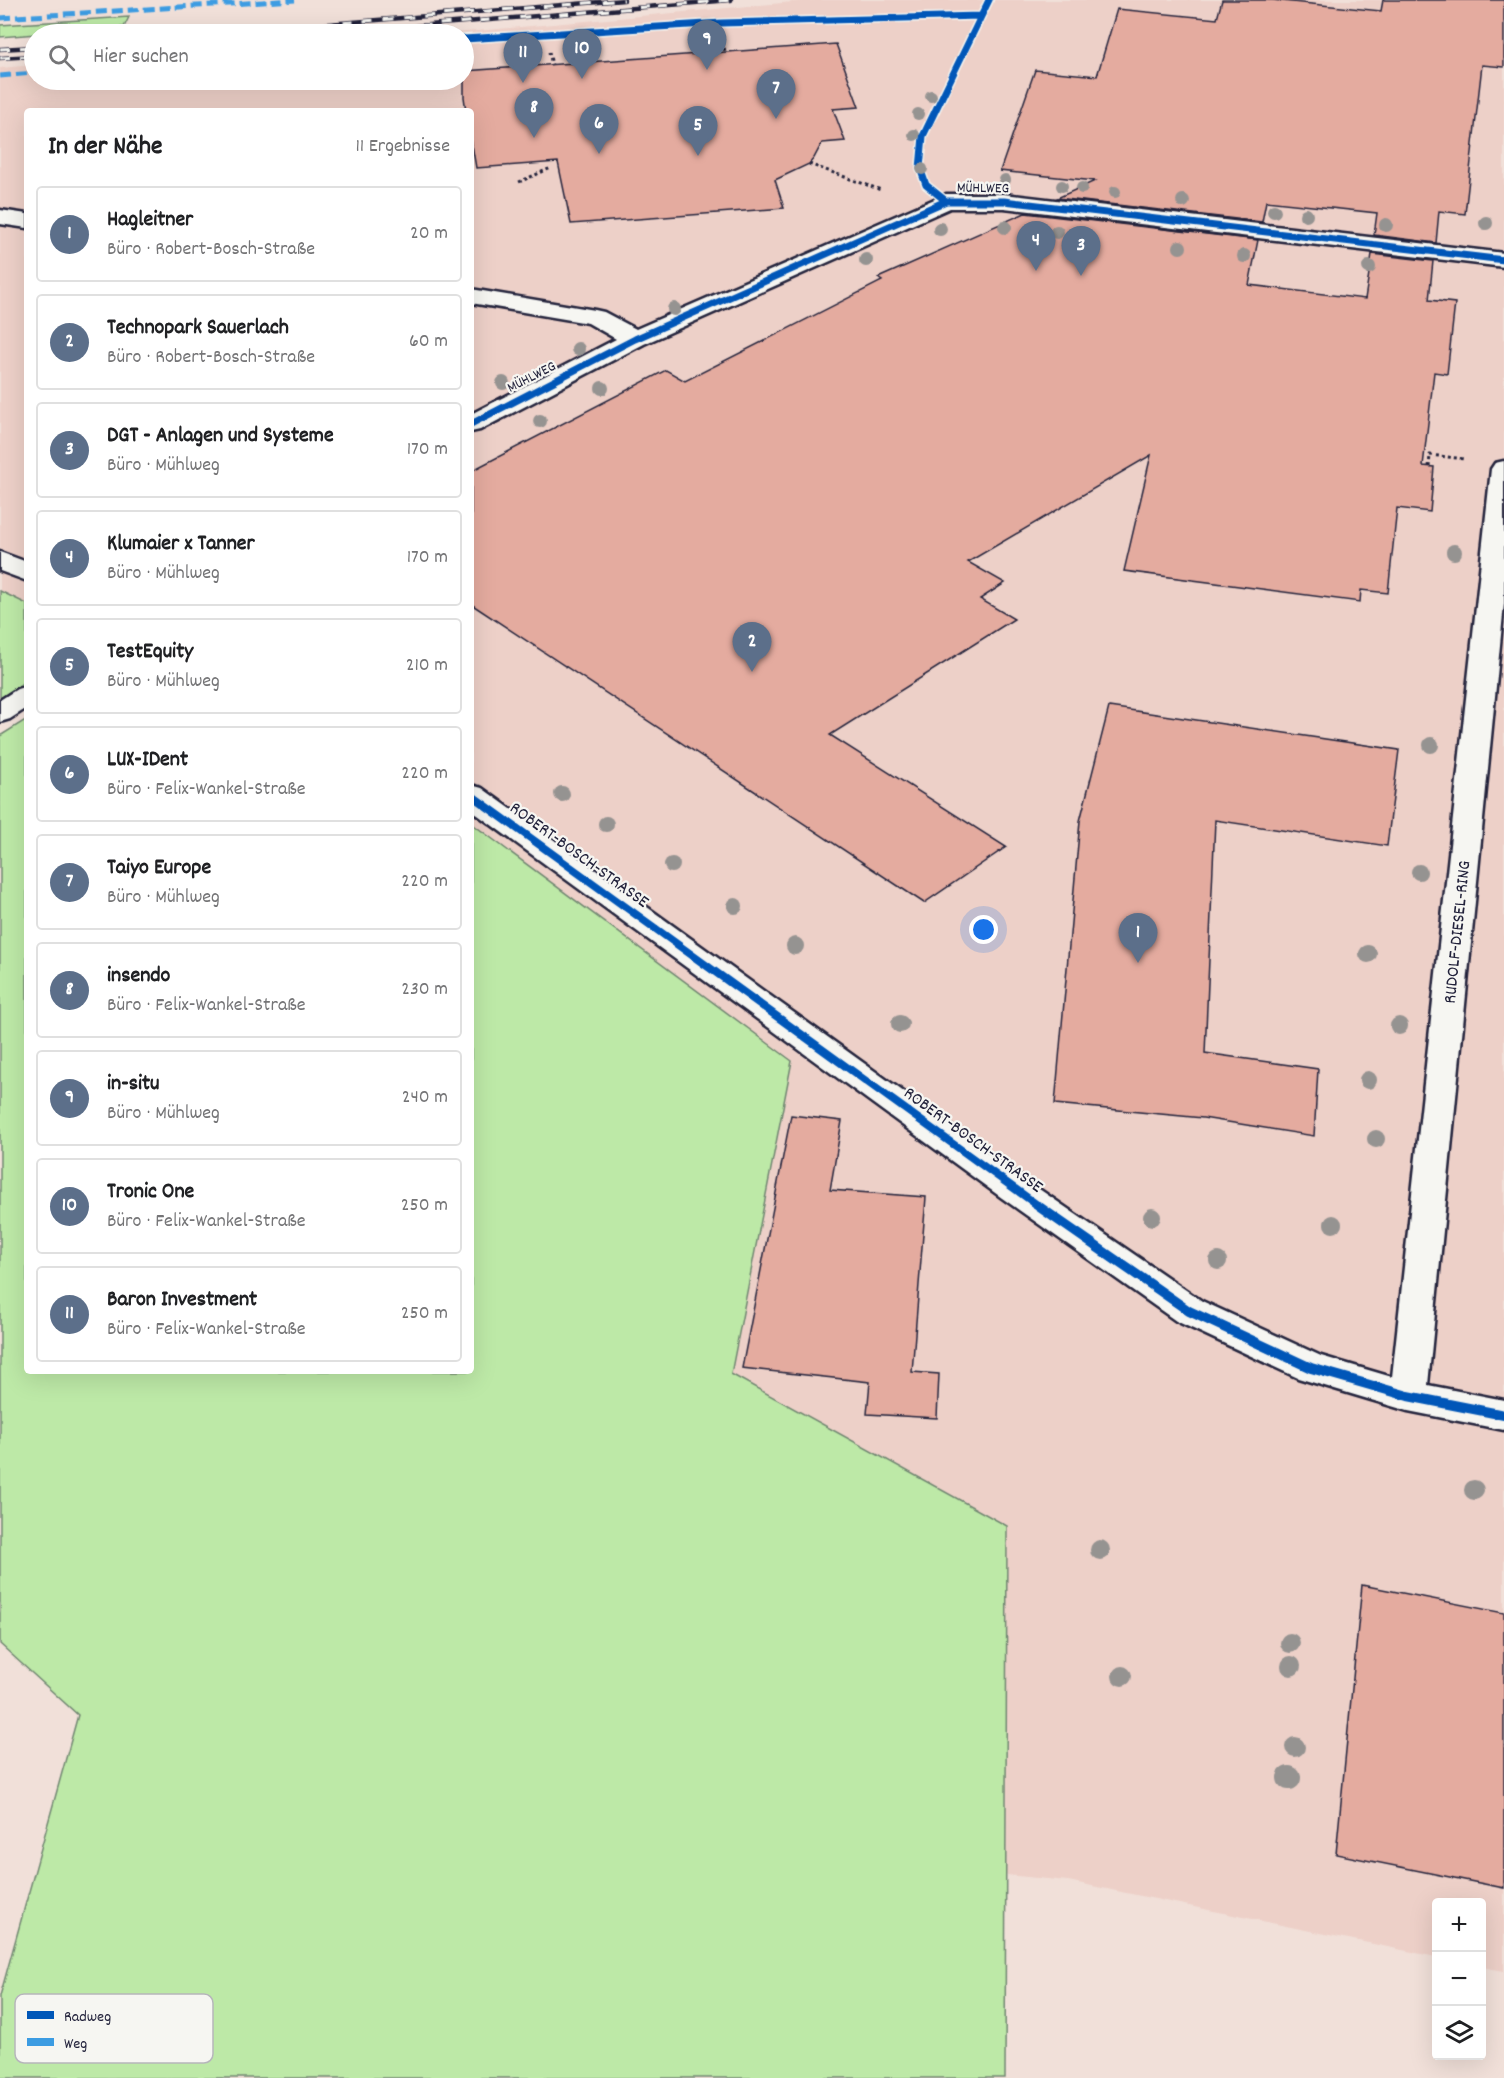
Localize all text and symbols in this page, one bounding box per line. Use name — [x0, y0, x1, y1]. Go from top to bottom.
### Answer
pin: 9 — [688, 20, 726, 70]
search box — [24, 24, 474, 90]
pin: 10 — [562, 29, 602, 79]
pin: 11 — [504, 34, 542, 83]
icon: search — [45, 41, 78, 74]
text: Hier suchen — [93, 42, 189, 73]
pin: 7 — [756, 70, 796, 119]
pin: 8 — [514, 88, 554, 138]
pin: 6 — [580, 104, 618, 154]
pin: 5 — [678, 106, 718, 156]
text: In der Nähe — [48, 129, 162, 166]
text: 11 Ergebnisse — [355, 133, 450, 161]
street label: MÜHLWEG — [957, 178, 1009, 200]
text: Hagleitner — [107, 205, 193, 236]
text: 1 — [67, 220, 72, 248]
text: 20 m — [410, 220, 448, 248]
pin: 4 — [1016, 222, 1056, 271]
pin: 3 — [1062, 226, 1100, 276]
text: Büro · Robert-Bosch-Straße — [107, 236, 315, 264]
text: Technopark Sauerlach — [107, 313, 289, 344]
text: 2 — [65, 328, 74, 356]
text: 60 m — [409, 328, 448, 356]
text: Büro · Robert-Bosch-Straße — [107, 344, 315, 372]
street label: MÜHLWEG — [504, 356, 560, 399]
text: DGT - Anlagen und Systeme — [107, 421, 334, 452]
text: 3 — [65, 436, 74, 464]
text: 170 m — [407, 436, 448, 464]
text: Büro · Mühlweg — [107, 452, 220, 480]
text: Klumaier x Tanner — [107, 529, 255, 560]
text: 4 — [65, 544, 74, 572]
text: 170 m — [407, 544, 448, 572]
text: Büro · Mühlweg — [107, 560, 220, 588]
pin: 2 — [732, 622, 771, 672]
text: TestEquity — [107, 637, 193, 668]
text: 5 — [65, 652, 74, 680]
text: 210 m — [406, 652, 448, 680]
text: Büro · Mühlweg — [107, 668, 220, 696]
text: LUX-IDent — [107, 745, 188, 776]
text: 6 — [65, 760, 74, 788]
text: 220 m — [401, 760, 448, 788]
text: Büro · Felix-Wankel-Straße — [107, 776, 306, 804]
street label: ROBERT-BOSCH-STRASSE — [504, 797, 653, 915]
text: Taiyo Europe — [107, 853, 211, 884]
street label: RUDOLF-DIESEL-RING — [1439, 860, 1478, 1005]
text: 7 — [66, 868, 73, 896]
text: 220 m — [401, 868, 448, 896]
text: Büro · Mühlweg — [107, 884, 220, 912]
pin: 1 — [1118, 914, 1158, 963]
your location — [969, 915, 998, 944]
text: insendo — [107, 961, 170, 992]
text: 8 — [65, 976, 74, 1004]
text: 230 m — [401, 976, 448, 1004]
text: Büro · Felix-Wankel-Straße — [107, 992, 306, 1020]
text: in-situ — [107, 1069, 160, 1100]
street label: ROBERT-BOSCH-STRASSE — [898, 1082, 1047, 1200]
text: 9 — [65, 1084, 74, 1112]
text: 240 m — [402, 1084, 448, 1112]
text: Büro · Mühlweg — [107, 1100, 220, 1128]
text: Tronic One — [107, 1177, 194, 1208]
text: 10 — [62, 1192, 77, 1220]
text: 250 m — [401, 1192, 448, 1220]
text: Büro · Felix-Wankel-Straße — [107, 1208, 306, 1236]
text: Baron Investment — [107, 1285, 257, 1316]
text: 11 — [65, 1300, 74, 1328]
text: 250 m — [401, 1300, 448, 1328]
text: Büro · Felix-Wankel-Straße — [107, 1316, 306, 1344]
map controls — [1432, 1898, 1486, 2060]
button: + — [1432, 1898, 1486, 1952]
button: − — [1432, 1952, 1486, 2006]
legend — [15, 1994, 213, 2063]
text: Radweg — [64, 2006, 111, 2029]
button: layers — [1432, 2006, 1486, 2060]
text: Weg — [64, 2033, 87, 2056]

